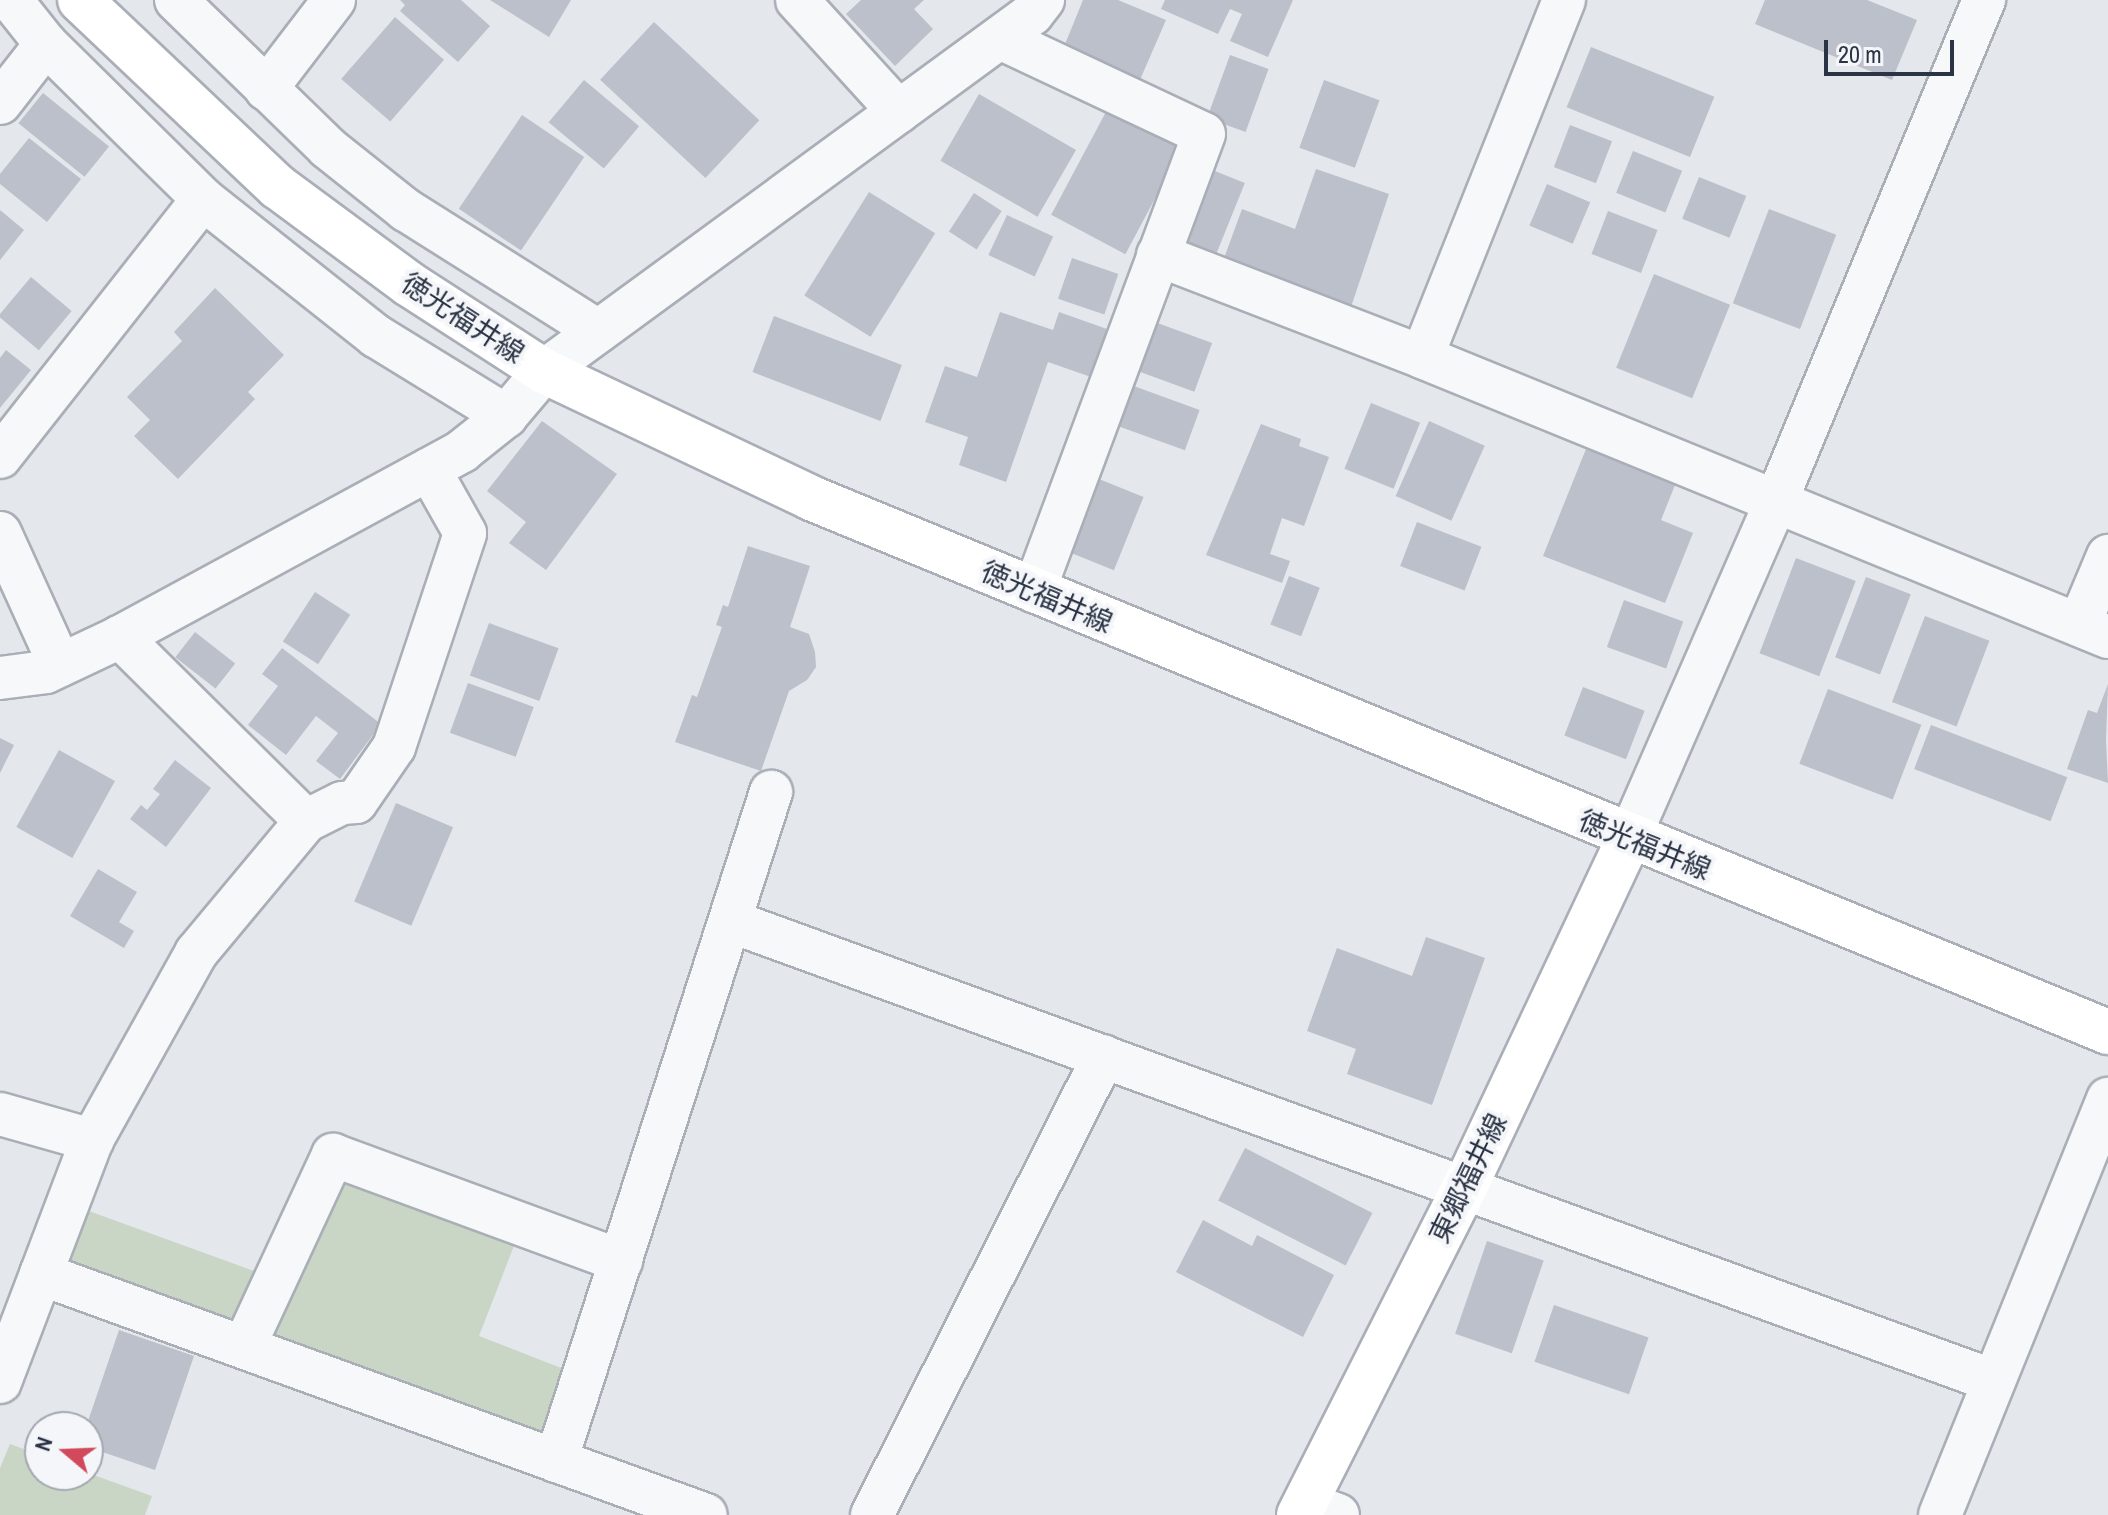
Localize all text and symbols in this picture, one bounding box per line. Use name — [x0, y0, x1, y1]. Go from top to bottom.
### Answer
scale bar — [1828, 24, 1958, 74]
text: 20 m — [1838, 38, 1882, 70]
street label: 徳光福井線 — [395, 266, 531, 370]
street label: 徳光福井線 — [976, 554, 1118, 640]
street label: 徳光福井線 — [1574, 803, 1716, 887]
street label: 東郷福井線 — [1422, 1108, 1514, 1248]
north arrow — [24, 1411, 104, 1491]
text: N — [27, 1433, 60, 1455]

